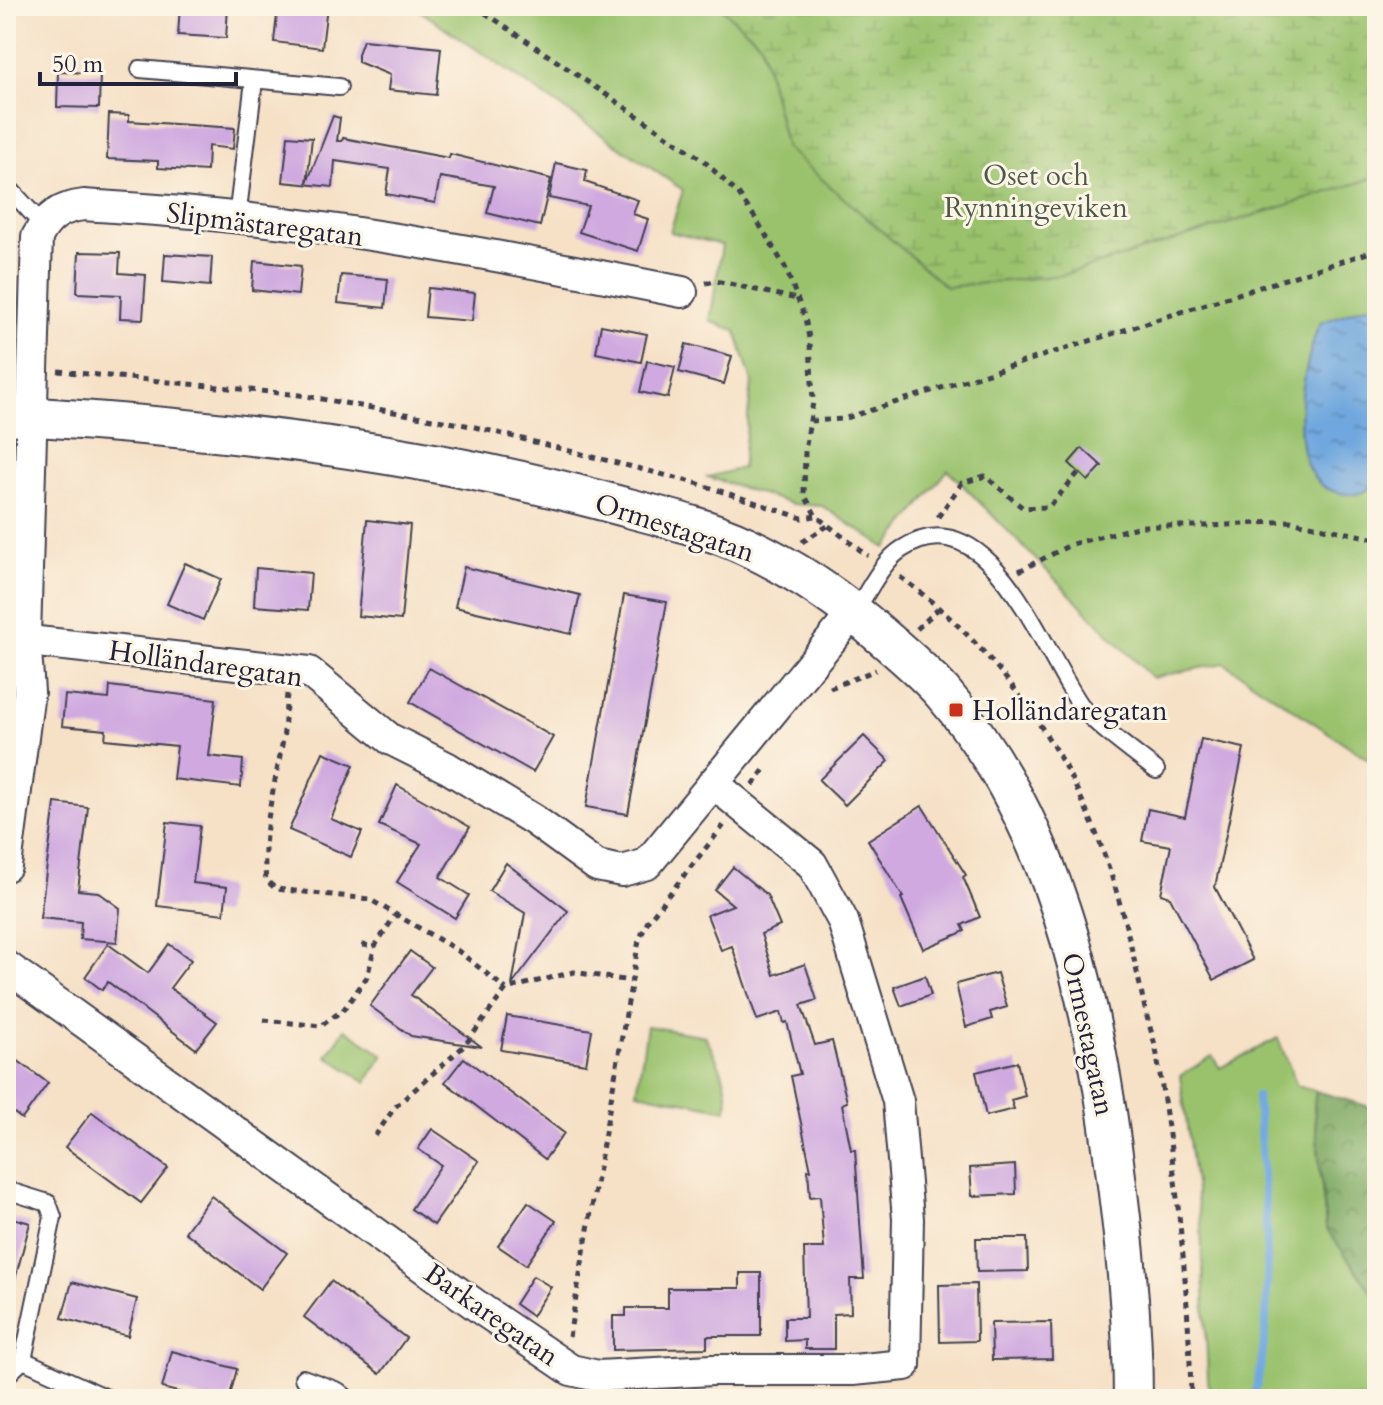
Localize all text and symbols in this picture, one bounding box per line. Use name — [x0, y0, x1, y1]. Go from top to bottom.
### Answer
scale bar — [40, 36, 236, 86]
text: 50 m — [52, 48, 104, 81]
park label: Oset och Rynningeviken — [944, 157, 1128, 227]
street label: Slipmästaregatan — [164, 194, 365, 256]
street label: Ormestagatan — [590, 484, 759, 572]
street label: Holländaregatan — [106, 632, 305, 696]
place label: Holländaregatan — [972, 692, 1168, 730]
marker: Holländaregatan — [947, 701, 965, 719]
street label: Ormestagatan — [1052, 949, 1124, 1119]
street label: Barkaregatan — [417, 1255, 566, 1375]

